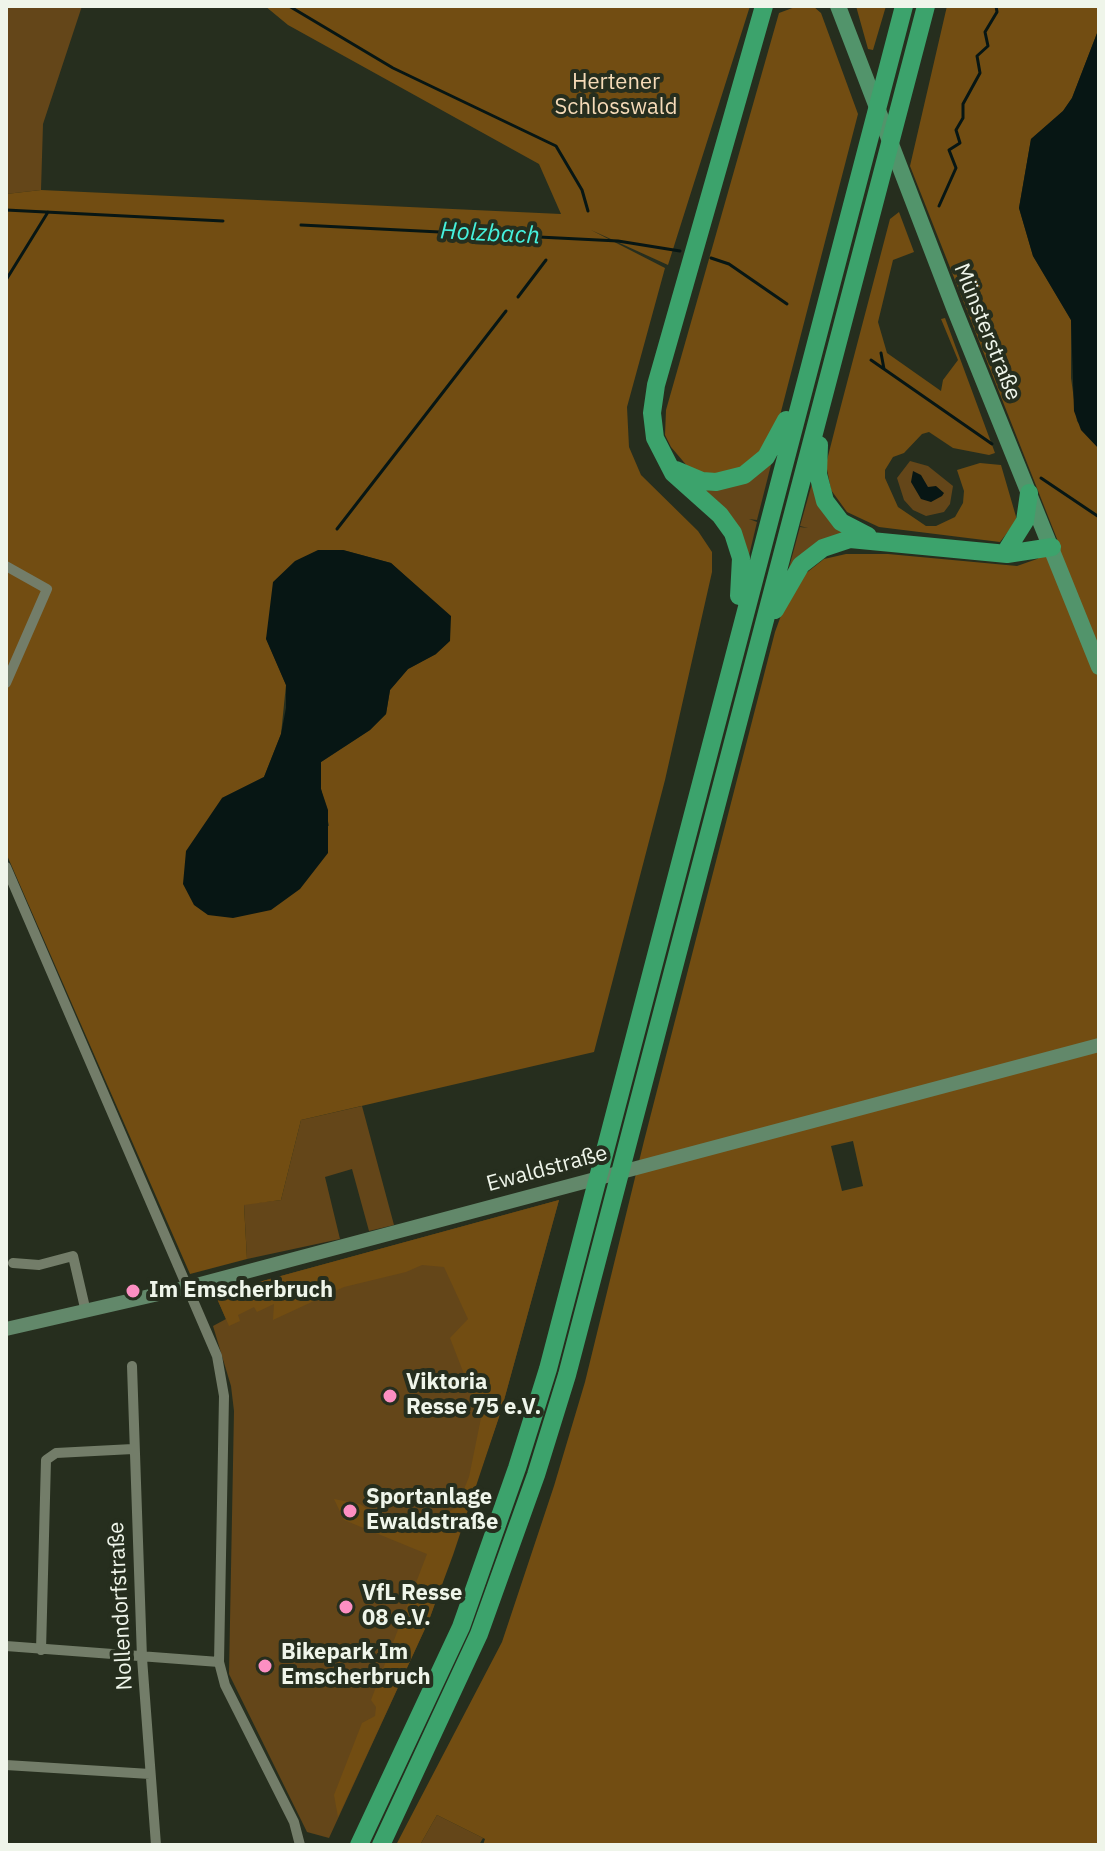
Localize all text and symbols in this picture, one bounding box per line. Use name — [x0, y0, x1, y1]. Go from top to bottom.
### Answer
park label: Hertener Schlosswald — [555, 70, 677, 122]
water label: Holzbach — [439, 217, 541, 251]
street label: Münsterstraße — [948, 260, 1026, 404]
street label: Ewaldstraße — [484, 1140, 610, 1198]
place label: Im Emscherbruch — [149, 1278, 333, 1304]
marker: Im Emscherbruch — [124, 1282, 142, 1300]
place label: Viktoria Resse 75 e.V. — [406, 1370, 541, 1422]
marker: Viktoria Resse 75 e.V. — [381, 1387, 399, 1405]
place label: Sportanlage Ewaldstraße — [366, 1485, 498, 1536]
marker: Sportanlage Ewaldstraße — [341, 1502, 359, 1520]
street label: Nollendorfstraße — [103, 1521, 139, 1691]
place label: VfL Resse 08 e.V. — [362, 1581, 462, 1632]
marker: VfL Resse 08 e.V. — [337, 1598, 355, 1616]
place label: Bikepark Im Emscherbruch — [281, 1640, 431, 1692]
marker: Bikepark Im Emscherbruch — [256, 1657, 274, 1675]

